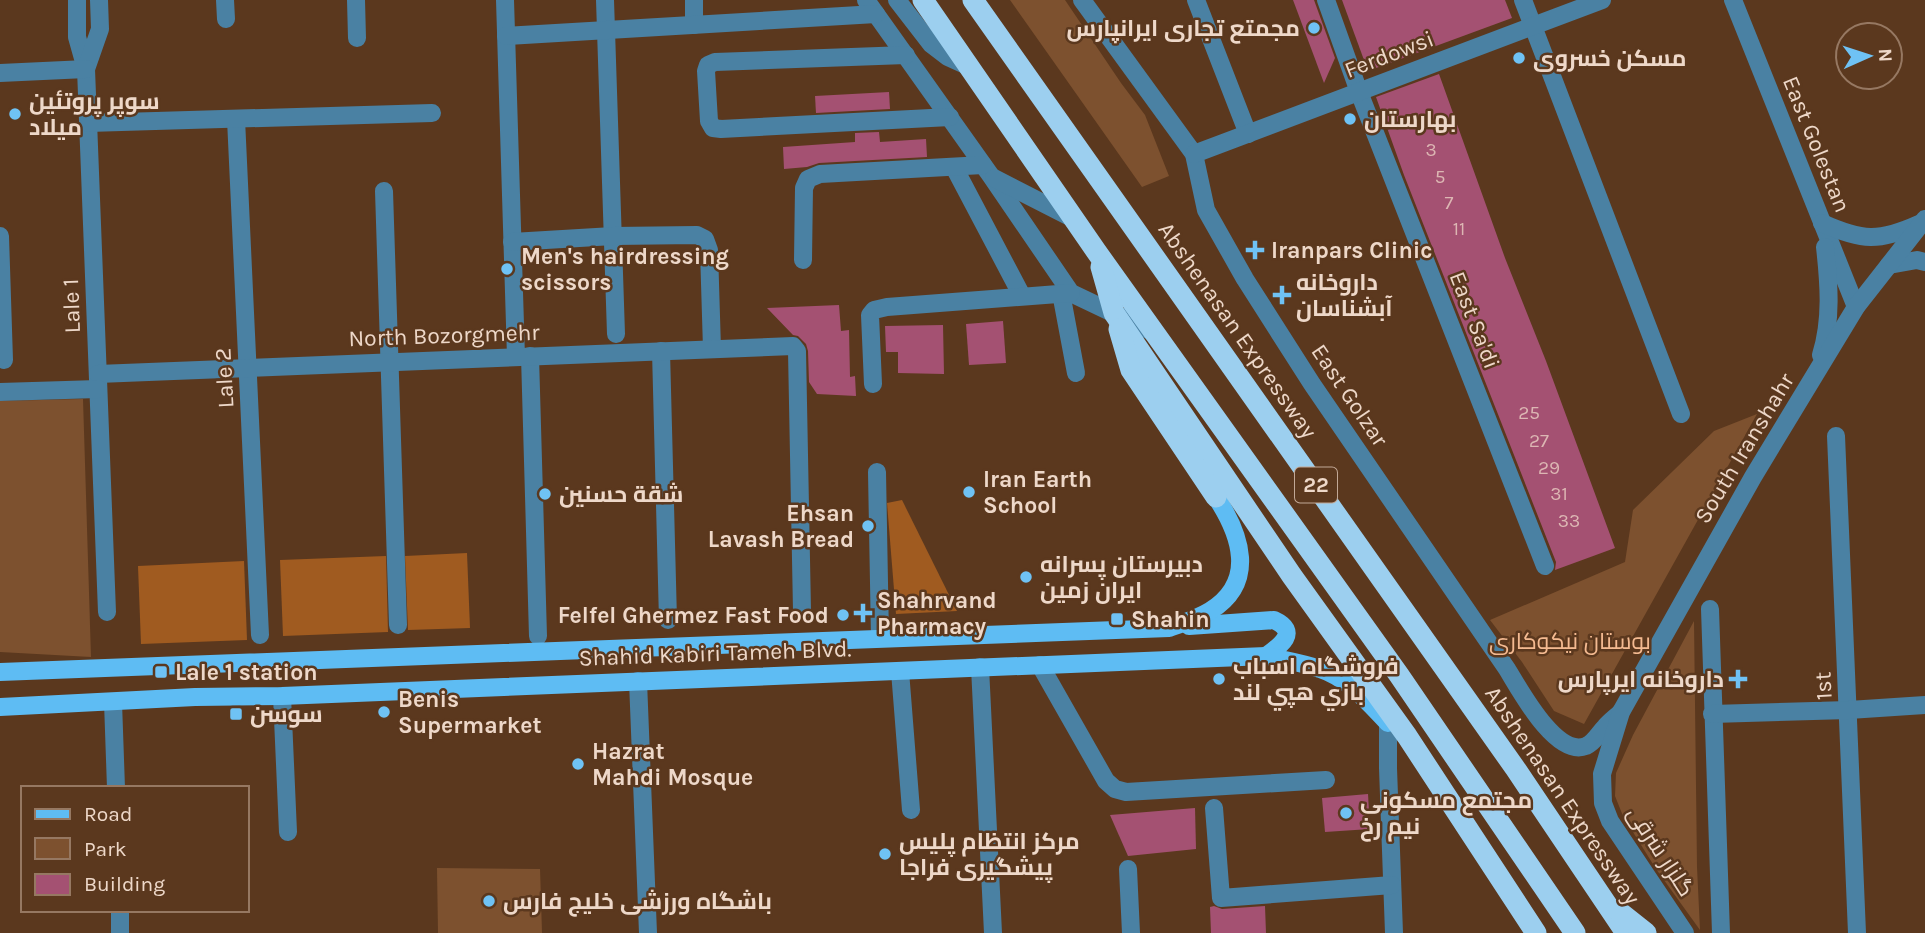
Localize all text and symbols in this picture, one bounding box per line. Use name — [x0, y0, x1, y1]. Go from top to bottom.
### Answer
place label: مجمتع تجاری ایرانپارس — [1066, 15, 1300, 44]
marker: مجمتع تجاری ایرانپارس — [1306, 20, 1322, 36]
north arrow — [1834, 21, 1904, 91]
street label: Ferdowsi — [1341, 25, 1438, 84]
place label: مسکن خسروی — [1533, 45, 1686, 72]
text: N — [1874, 48, 1896, 63]
marker: مسکن خسروی — [1511, 50, 1527, 66]
street label: East Golestan — [1777, 72, 1856, 216]
place label: سوپر پروتئین میلاد — [29, 88, 160, 141]
marker: سوپر پروتئین میلاد — [7, 106, 23, 122]
place label: بهارستان — [1364, 106, 1456, 133]
marker: بهارستان — [1342, 111, 1358, 127]
house number: 3 — [1425, 139, 1437, 161]
house number: 5 — [1435, 166, 1445, 188]
house number: 7 — [1445, 192, 1454, 214]
street label: Abshenasan Expressway — [1153, 217, 1323, 444]
house number: 11 — [1453, 218, 1465, 240]
place label: Iranpars Clinic — [1271, 237, 1432, 264]
marker: Iranpars Clinic — [1245, 240, 1265, 260]
place label: Men's hairdressing scissors — [521, 243, 729, 296]
marker: Men's hairdressing scissors — [499, 261, 515, 277]
street label: East Sa'di — [1444, 268, 1505, 373]
place label: داروخانه آبشناسان — [1296, 269, 1393, 322]
street label: Lale 1 — [57, 278, 86, 334]
marker: داروخانه آبشناسان — [1274, 287, 1290, 303]
street label: North Bozorgmehr — [348, 319, 541, 352]
street label: East Golzar — [1306, 339, 1394, 452]
street label: Lale 2 — [209, 347, 240, 409]
street label: South Iranshahr — [1689, 368, 1800, 528]
house number: 25 — [1518, 402, 1540, 424]
house number: 27 — [1529, 430, 1549, 452]
house number: 29 — [1538, 457, 1560, 479]
place label: Iran Earth School — [983, 466, 1092, 519]
road number: 22 — [1295, 468, 1337, 503]
place label: شقة حسنين — [559, 481, 683, 508]
house number: 31 — [1550, 483, 1568, 505]
marker: Iran Earth School — [961, 484, 977, 500]
marker: شقة حسنين — [537, 486, 553, 502]
place label: Ehsan Lavash Bread — [708, 500, 854, 553]
house number: 33 — [1558, 510, 1580, 532]
marker: Ehsan Lavash Bread — [860, 518, 876, 534]
place label: دبیرستان پسرانه ایران زمین — [1040, 551, 1203, 604]
marker: دبیرستان پسرانه ایران زمین — [1018, 569, 1034, 585]
place label: Shahrvand Pharmacy — [877, 587, 997, 640]
place label: Felfel Ghermez Fast Food — [558, 602, 829, 629]
marker: Shahrvand Pharmacy — [855, 605, 871, 621]
place label: Shahin — [1131, 606, 1210, 633]
marker: Felfel Ghermez Fast Food — [835, 607, 851, 623]
marker: Shahin — [1109, 611, 1125, 627]
park label: بوستان نیکوکاری — [1489, 628, 1651, 655]
street label: Shahid Kabiri Tameh Blvd. — [578, 635, 852, 672]
place label: فروشگاه اسباب بازي هپي لند — [1233, 653, 1399, 711]
place label: Lale 1 station — [175, 659, 317, 686]
marker: Lale 1 station — [153, 664, 169, 680]
place label: داروخانه ایرپارس — [1558, 666, 1724, 695]
marker: فروشگاه اسباب بازي هپي لند — [1211, 671, 1227, 687]
marker: داروخانه ایرپارس — [1730, 671, 1746, 687]
street label: 1st — [1809, 671, 1838, 701]
street label: Abshenasan Expressway — [1479, 681, 1646, 910]
place label: Benis Supermarket — [398, 686, 542, 739]
place label: سوسن — [250, 701, 323, 728]
marker: Benis Supermarket — [376, 704, 392, 720]
marker: سوسن — [228, 706, 244, 722]
place label: Hazrat Mahdi Mosque — [592, 738, 753, 791]
marker: Hazrat Mahdi Mosque — [570, 756, 586, 772]
legend — [21, 786, 248, 912]
place label: مجتمع مسکونی نیم رخ — [1360, 787, 1532, 842]
street label: گلزار شرقی — [1621, 801, 1700, 902]
text: Road — [84, 802, 132, 826]
marker: مجتمع مسکونی نیم رخ — [1338, 805, 1354, 821]
place label: مرکز انتظام پلیس پیشگیری فراجا — [899, 828, 1080, 883]
text: Park — [84, 837, 127, 861]
marker: مرکز انتظام پلیس پیشگیری فراجا — [877, 846, 893, 862]
text: Building — [84, 872, 165, 896]
place label: باشگاه ورزشی خلیج فارس — [503, 888, 772, 917]
marker: باشگاه ورزشی خلیج فارس — [481, 893, 497, 909]

